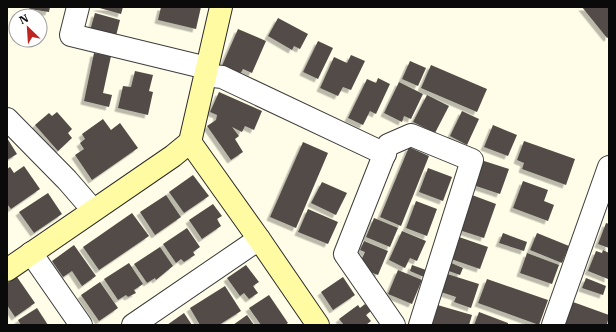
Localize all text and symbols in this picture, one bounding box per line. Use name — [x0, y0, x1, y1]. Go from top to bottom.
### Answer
north arrow — [8, 8, 48, 48]
text: N — [17, 11, 31, 27]

